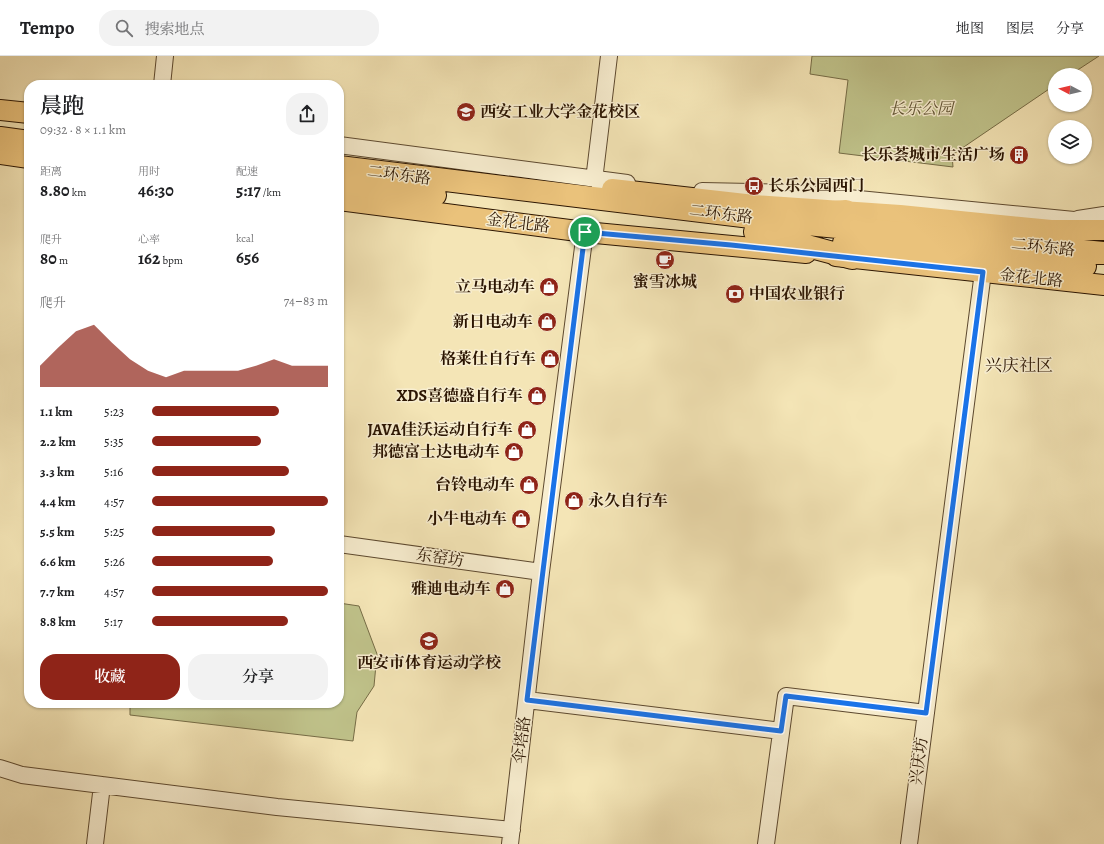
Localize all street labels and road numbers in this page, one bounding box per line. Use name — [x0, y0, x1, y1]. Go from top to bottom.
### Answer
street label: 二环东路 — [366, 160, 432, 190]
street label: 二环东路 — [688, 199, 754, 229]
street label: 金花北路 — [485, 208, 551, 238]
street label: 二环东路 — [1010, 233, 1076, 261]
street label: 金花北路 — [998, 264, 1064, 292]
street label: 东窑坊 — [415, 544, 465, 572]
street label: 伞塔路 — [508, 715, 536, 765]
street label: 兴庆坊 — [905, 736, 933, 786]

